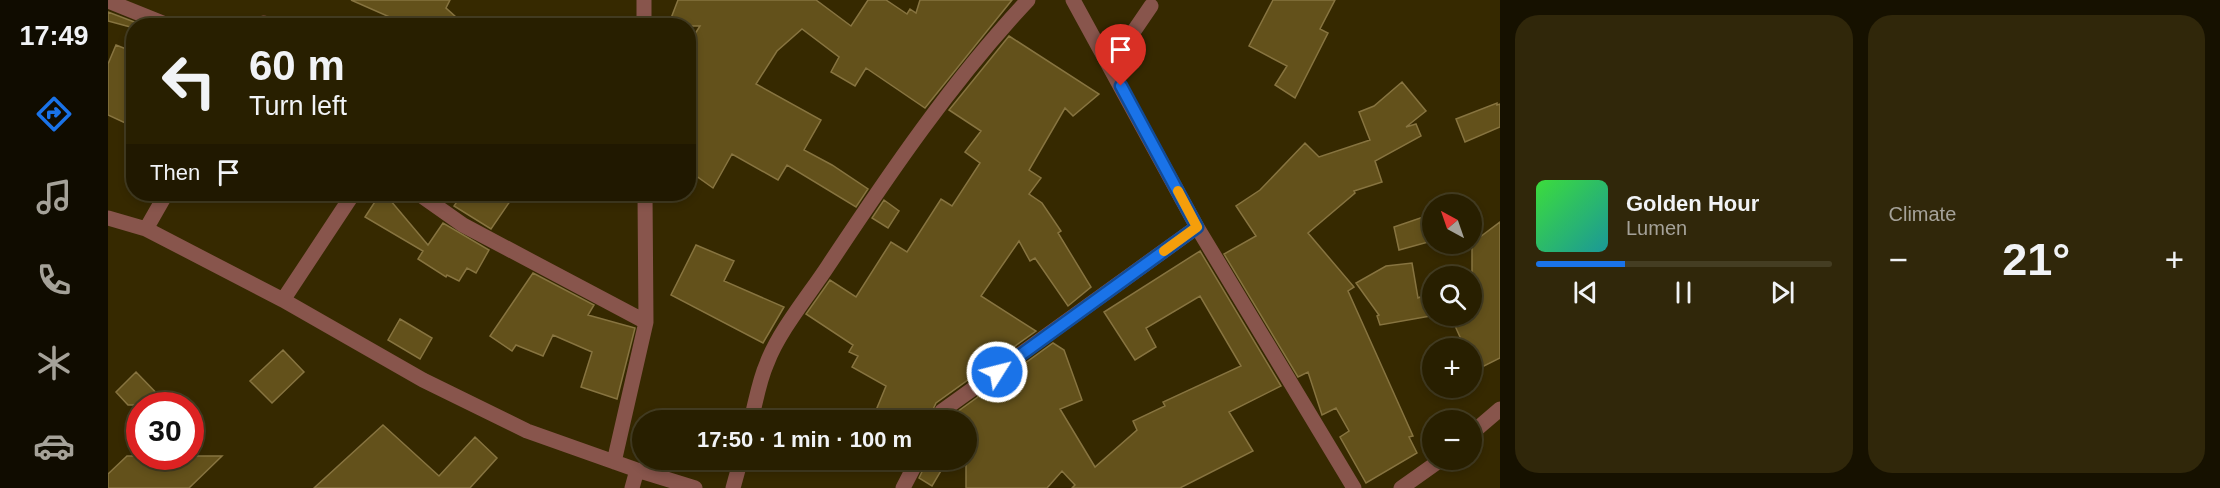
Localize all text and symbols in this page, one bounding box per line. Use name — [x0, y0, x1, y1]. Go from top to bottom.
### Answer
text: 17:49 — [19, 21, 89, 51]
pin — [1095, 24, 1146, 86]
icon: arrive — [1104, 33, 1137, 66]
icon: left — [150, 42, 228, 120]
text: 60 m — [249, 42, 345, 89]
text: Turn left — [249, 91, 347, 121]
icon: directions — [33, 93, 75, 135]
icon: arrive — [212, 156, 245, 189]
text: Then — [150, 160, 200, 185]
icon: music — [33, 176, 75, 218]
text: Golden Hour — [1626, 191, 1759, 216]
north arrow — [1422, 194, 1482, 254]
map controls — [1422, 194, 1482, 470]
text: Climate — [1889, 203, 1956, 225]
text: Lumen — [1626, 217, 1687, 239]
text: 21° — [2002, 234, 2070, 285]
text: − — [1889, 241, 1908, 278]
text: + — [2165, 241, 2184, 278]
icon: phone — [33, 259, 75, 301]
button: search — [1422, 266, 1482, 326]
icon: previous — [1569, 276, 1602, 309]
icon: pause — [1667, 276, 1700, 309]
icon: next — [1766, 276, 1799, 309]
button: + — [1422, 338, 1482, 398]
position arrow — [965, 340, 1029, 404]
icon: climate — [33, 342, 75, 384]
speed limit sign: 30 — [126, 392, 204, 470]
button: − — [1422, 410, 1482, 470]
icon: car — [33, 425, 75, 467]
text: 17:50 · 1 min · 100 m — [697, 427, 912, 452]

